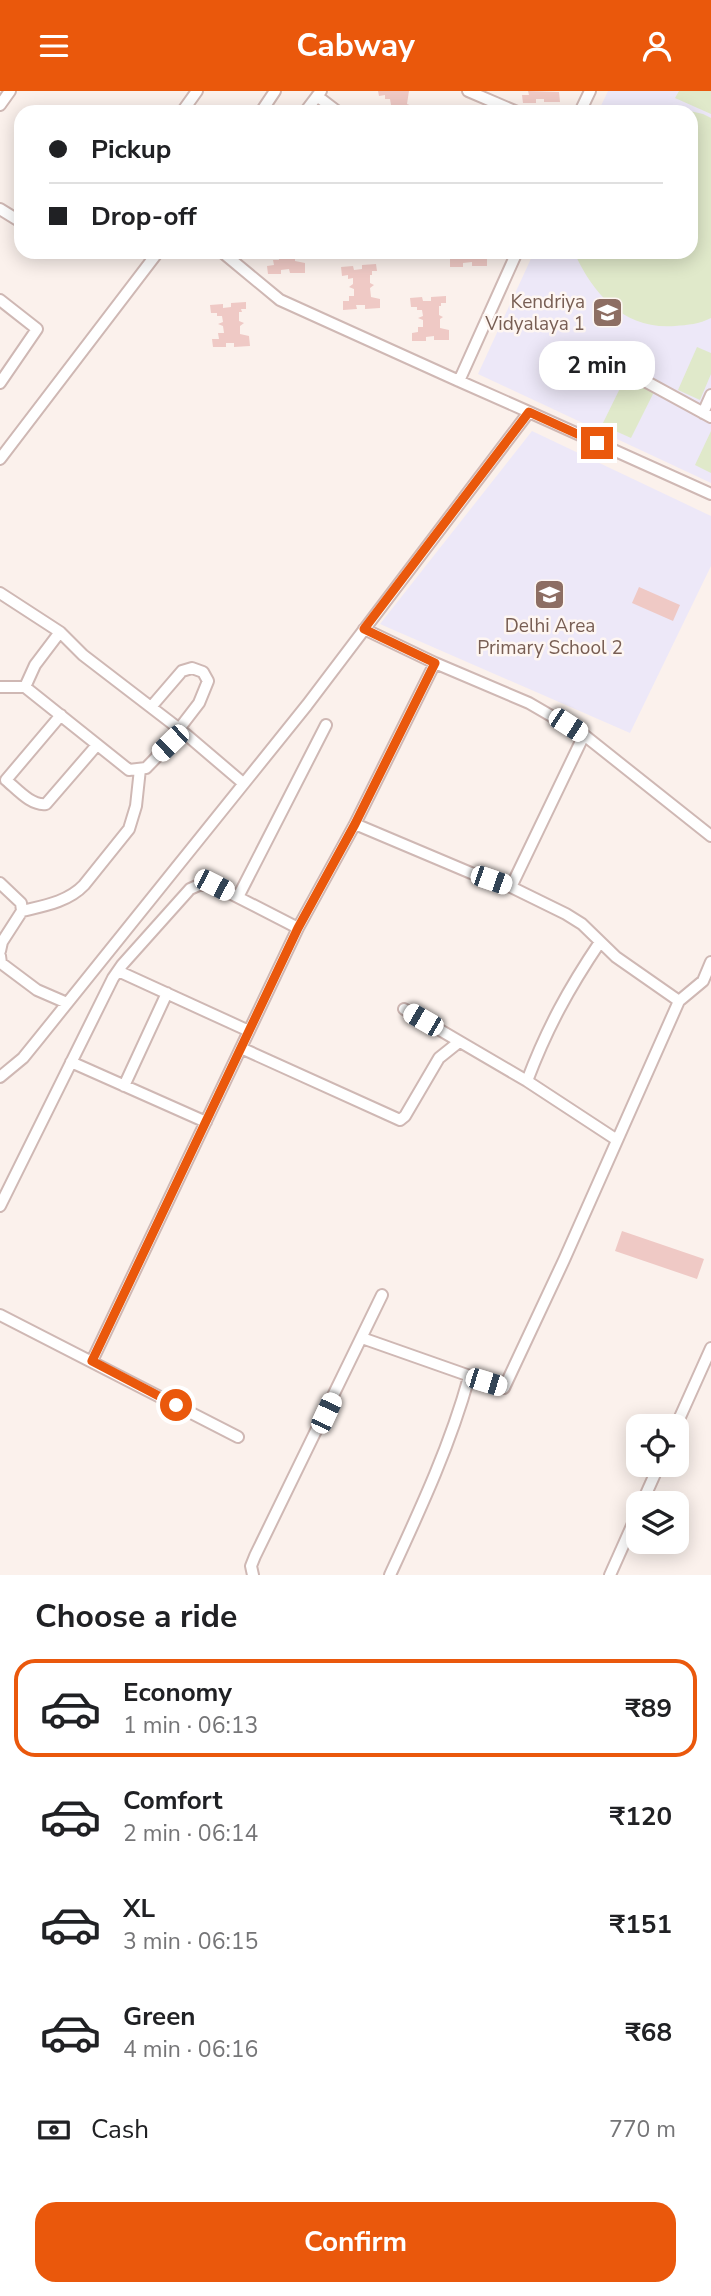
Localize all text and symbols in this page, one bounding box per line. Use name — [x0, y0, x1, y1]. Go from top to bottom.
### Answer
text: Cabway — [296, 24, 415, 67]
icon: menu — [35, 27, 73, 65]
icon: person — [638, 27, 676, 65]
text: Pickup — [91, 132, 171, 167]
text: Drop-off — [91, 199, 197, 234]
place label: Kendriya Vidyalaya 1 — [484, 289, 585, 337]
school or university icon: Kendriya Vidyalaya 1 — [591, 296, 625, 330]
callout: 2 min — [539, 341, 655, 391]
text: 2 min — [567, 350, 627, 381]
route end — [581, 427, 613, 459]
school or university icon: Delhi Area Primary School 2 — [533, 578, 567, 612]
place label: Delhi Area Primary School 2 — [477, 613, 623, 661]
car — [545, 705, 592, 745]
car — [148, 721, 193, 765]
car — [468, 863, 515, 897]
car — [191, 866, 238, 904]
car — [400, 1000, 447, 1040]
car — [463, 1366, 510, 1398]
route start — [160, 1389, 192, 1421]
car — [308, 1390, 345, 1436]
map controls — [626, 1414, 689, 1554]
button: locate — [626, 1414, 689, 1477]
button: layers — [626, 1491, 689, 1554]
text: Choose a ride — [35, 1595, 237, 1638]
text: Economy — [123, 1675, 232, 1710]
icon: car — [39, 1677, 102, 1740]
text: ₹89 — [625, 1691, 672, 1726]
text: 1 min · 06:13 — [123, 1710, 258, 1741]
text: Comfort — [123, 1783, 223, 1818]
icon: car — [39, 1785, 102, 1848]
text: ₹120 — [610, 1799, 672, 1834]
text: 2 min · 06:14 — [123, 1818, 258, 1849]
text: XL — [123, 1891, 155, 1926]
icon: car — [39, 1893, 102, 1956]
text: ₹151 — [610, 1907, 672, 1942]
text: 3 min · 06:15 — [123, 1926, 258, 1957]
text: Green — [123, 1999, 196, 2034]
icon: car — [39, 2001, 102, 2064]
text: ₹68 — [625, 2015, 672, 2050]
text: 4 min · 06:16 — [123, 2034, 258, 2065]
icon: cash — [35, 2111, 73, 2149]
text: Cash — [91, 2112, 149, 2147]
text: 770 m — [609, 2114, 676, 2145]
button: Confirm — [35, 2202, 676, 2282]

